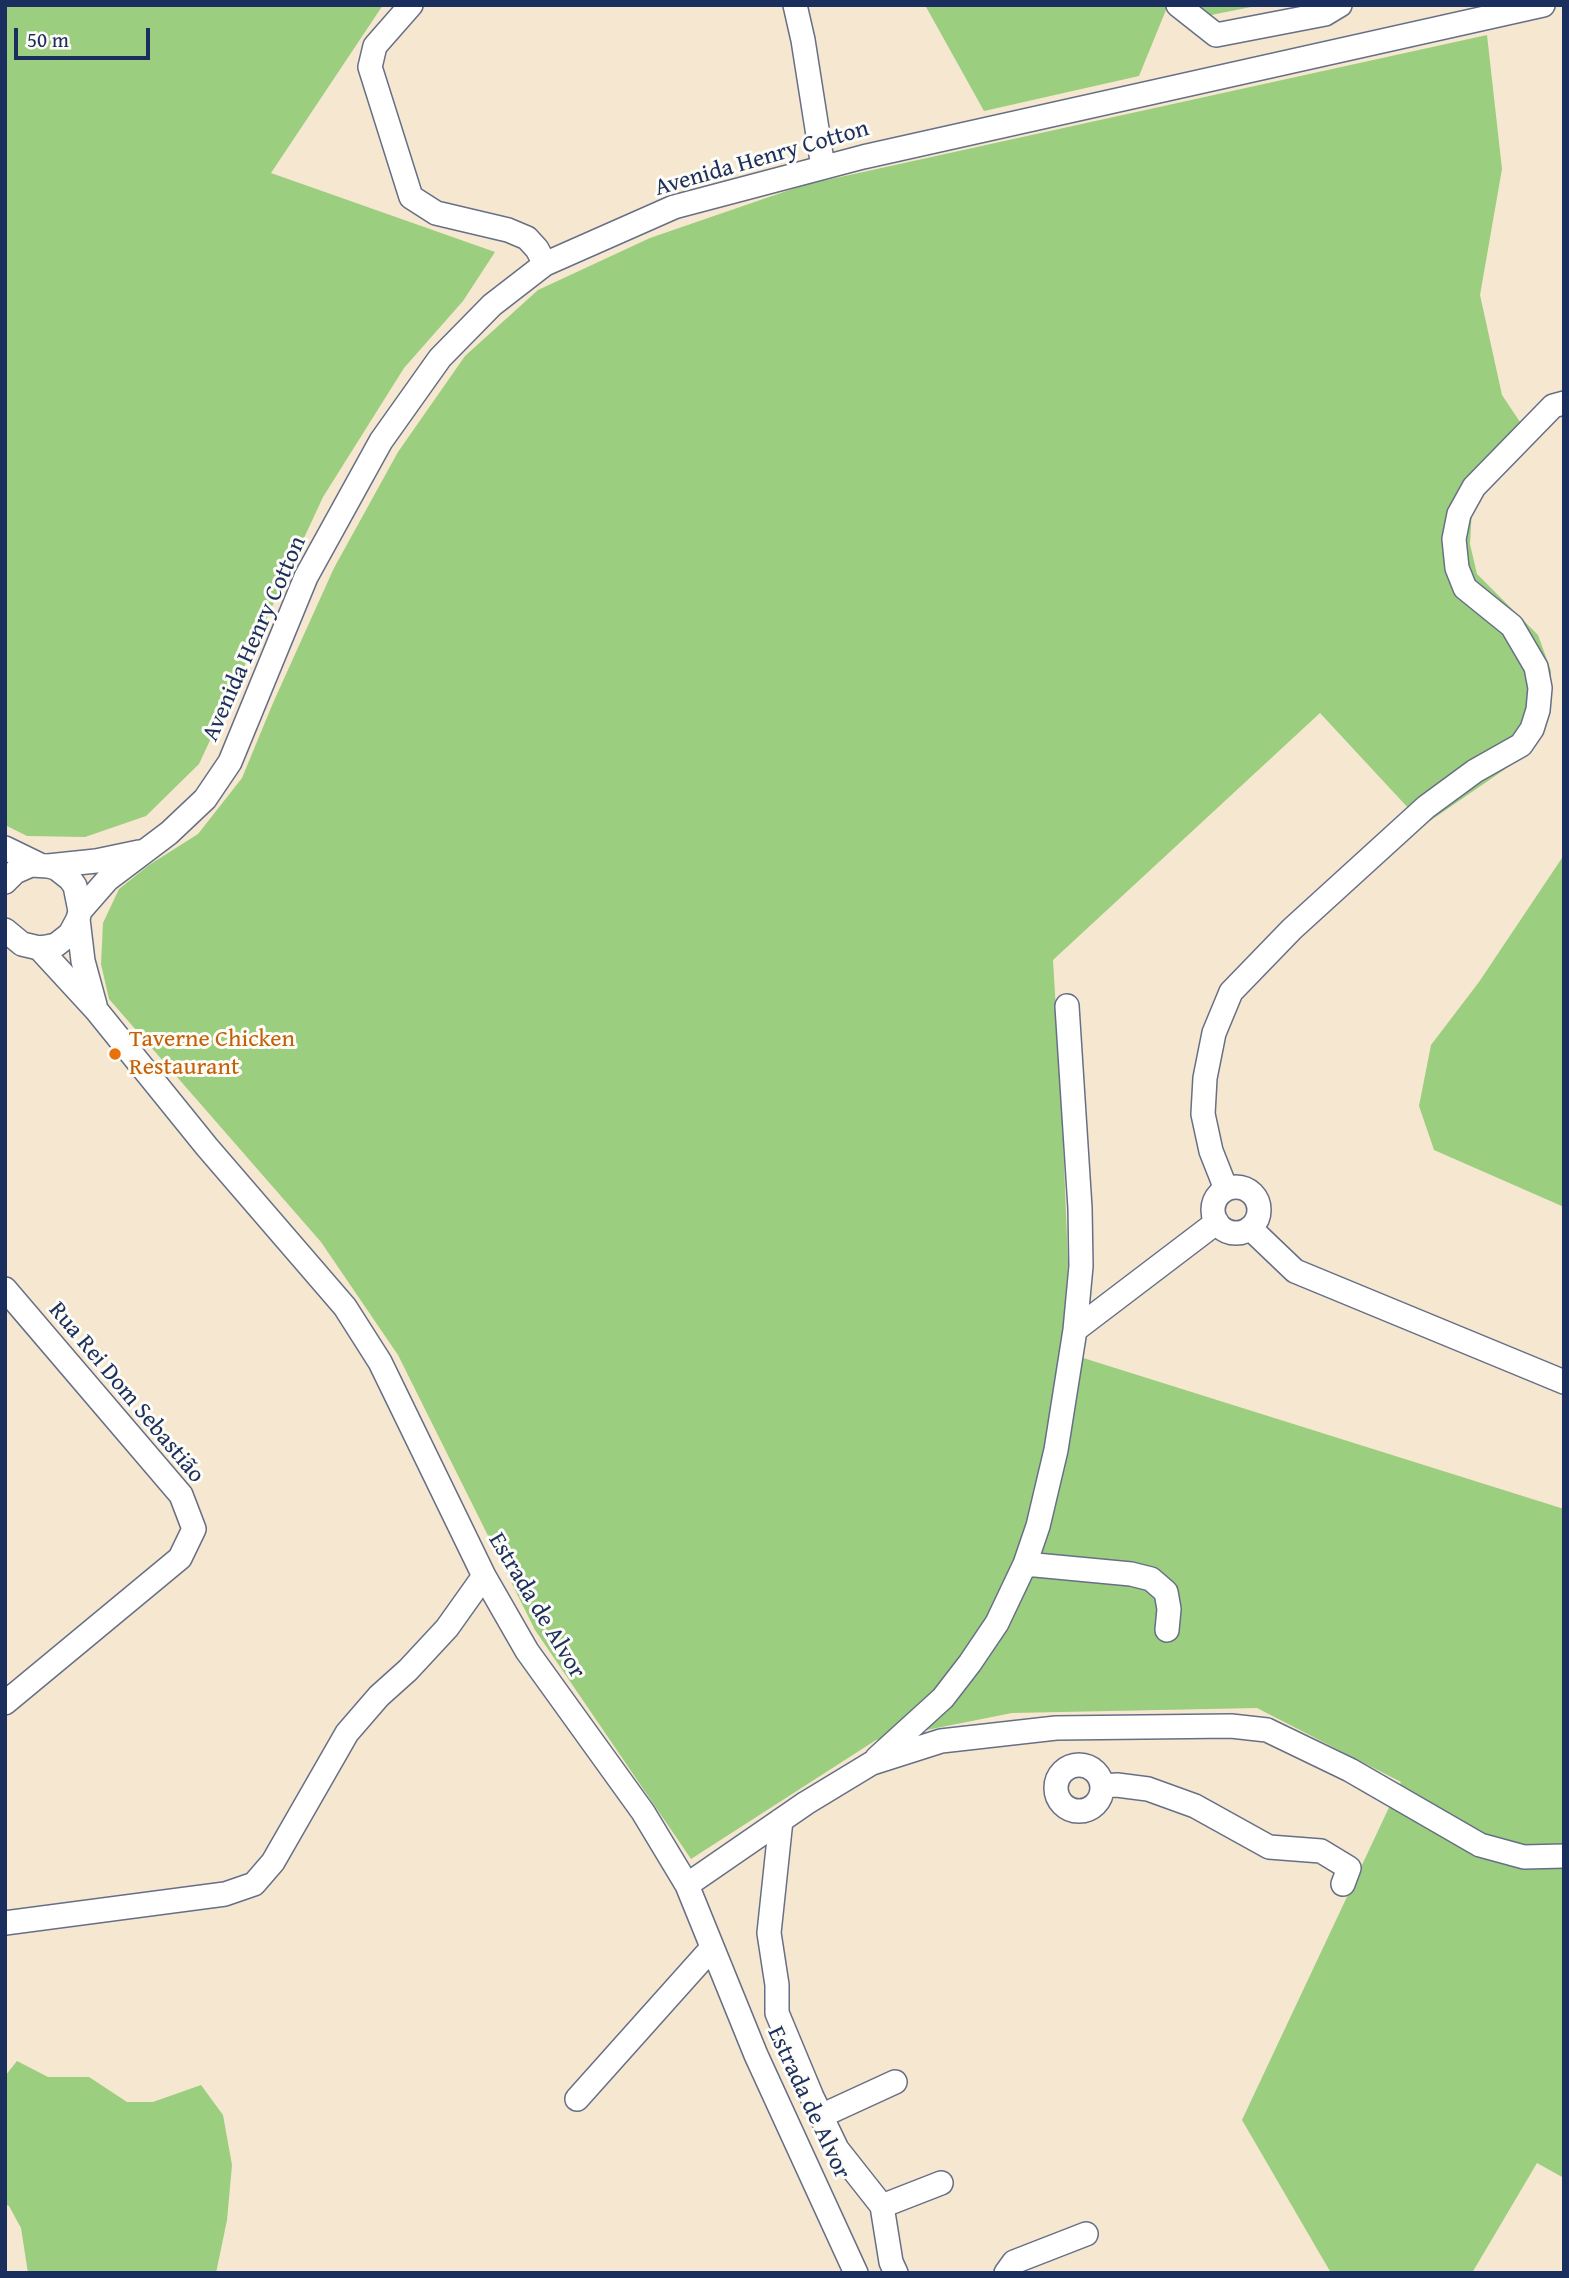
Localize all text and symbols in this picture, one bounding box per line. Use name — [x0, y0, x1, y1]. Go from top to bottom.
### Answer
scale bar — [18, 14, 154, 58]
text: 50 m — [27, 24, 69, 55]
street label: Avenida Henry Cotton — [652, 115, 872, 203]
street label: Avenida Henry Cotton — [197, 532, 313, 746]
place label: Taverne Chicken Restaurant — [129, 1026, 295, 1082]
marker: Taverne Chicken Restaurant — [107, 1046, 123, 1062]
street label: Rua Rei Dom Sebastião — [42, 1297, 210, 1489]
street label: Estrada de Alvor — [481, 1528, 591, 1684]
street label: Estrada de Alvor — [760, 2022, 856, 2184]

